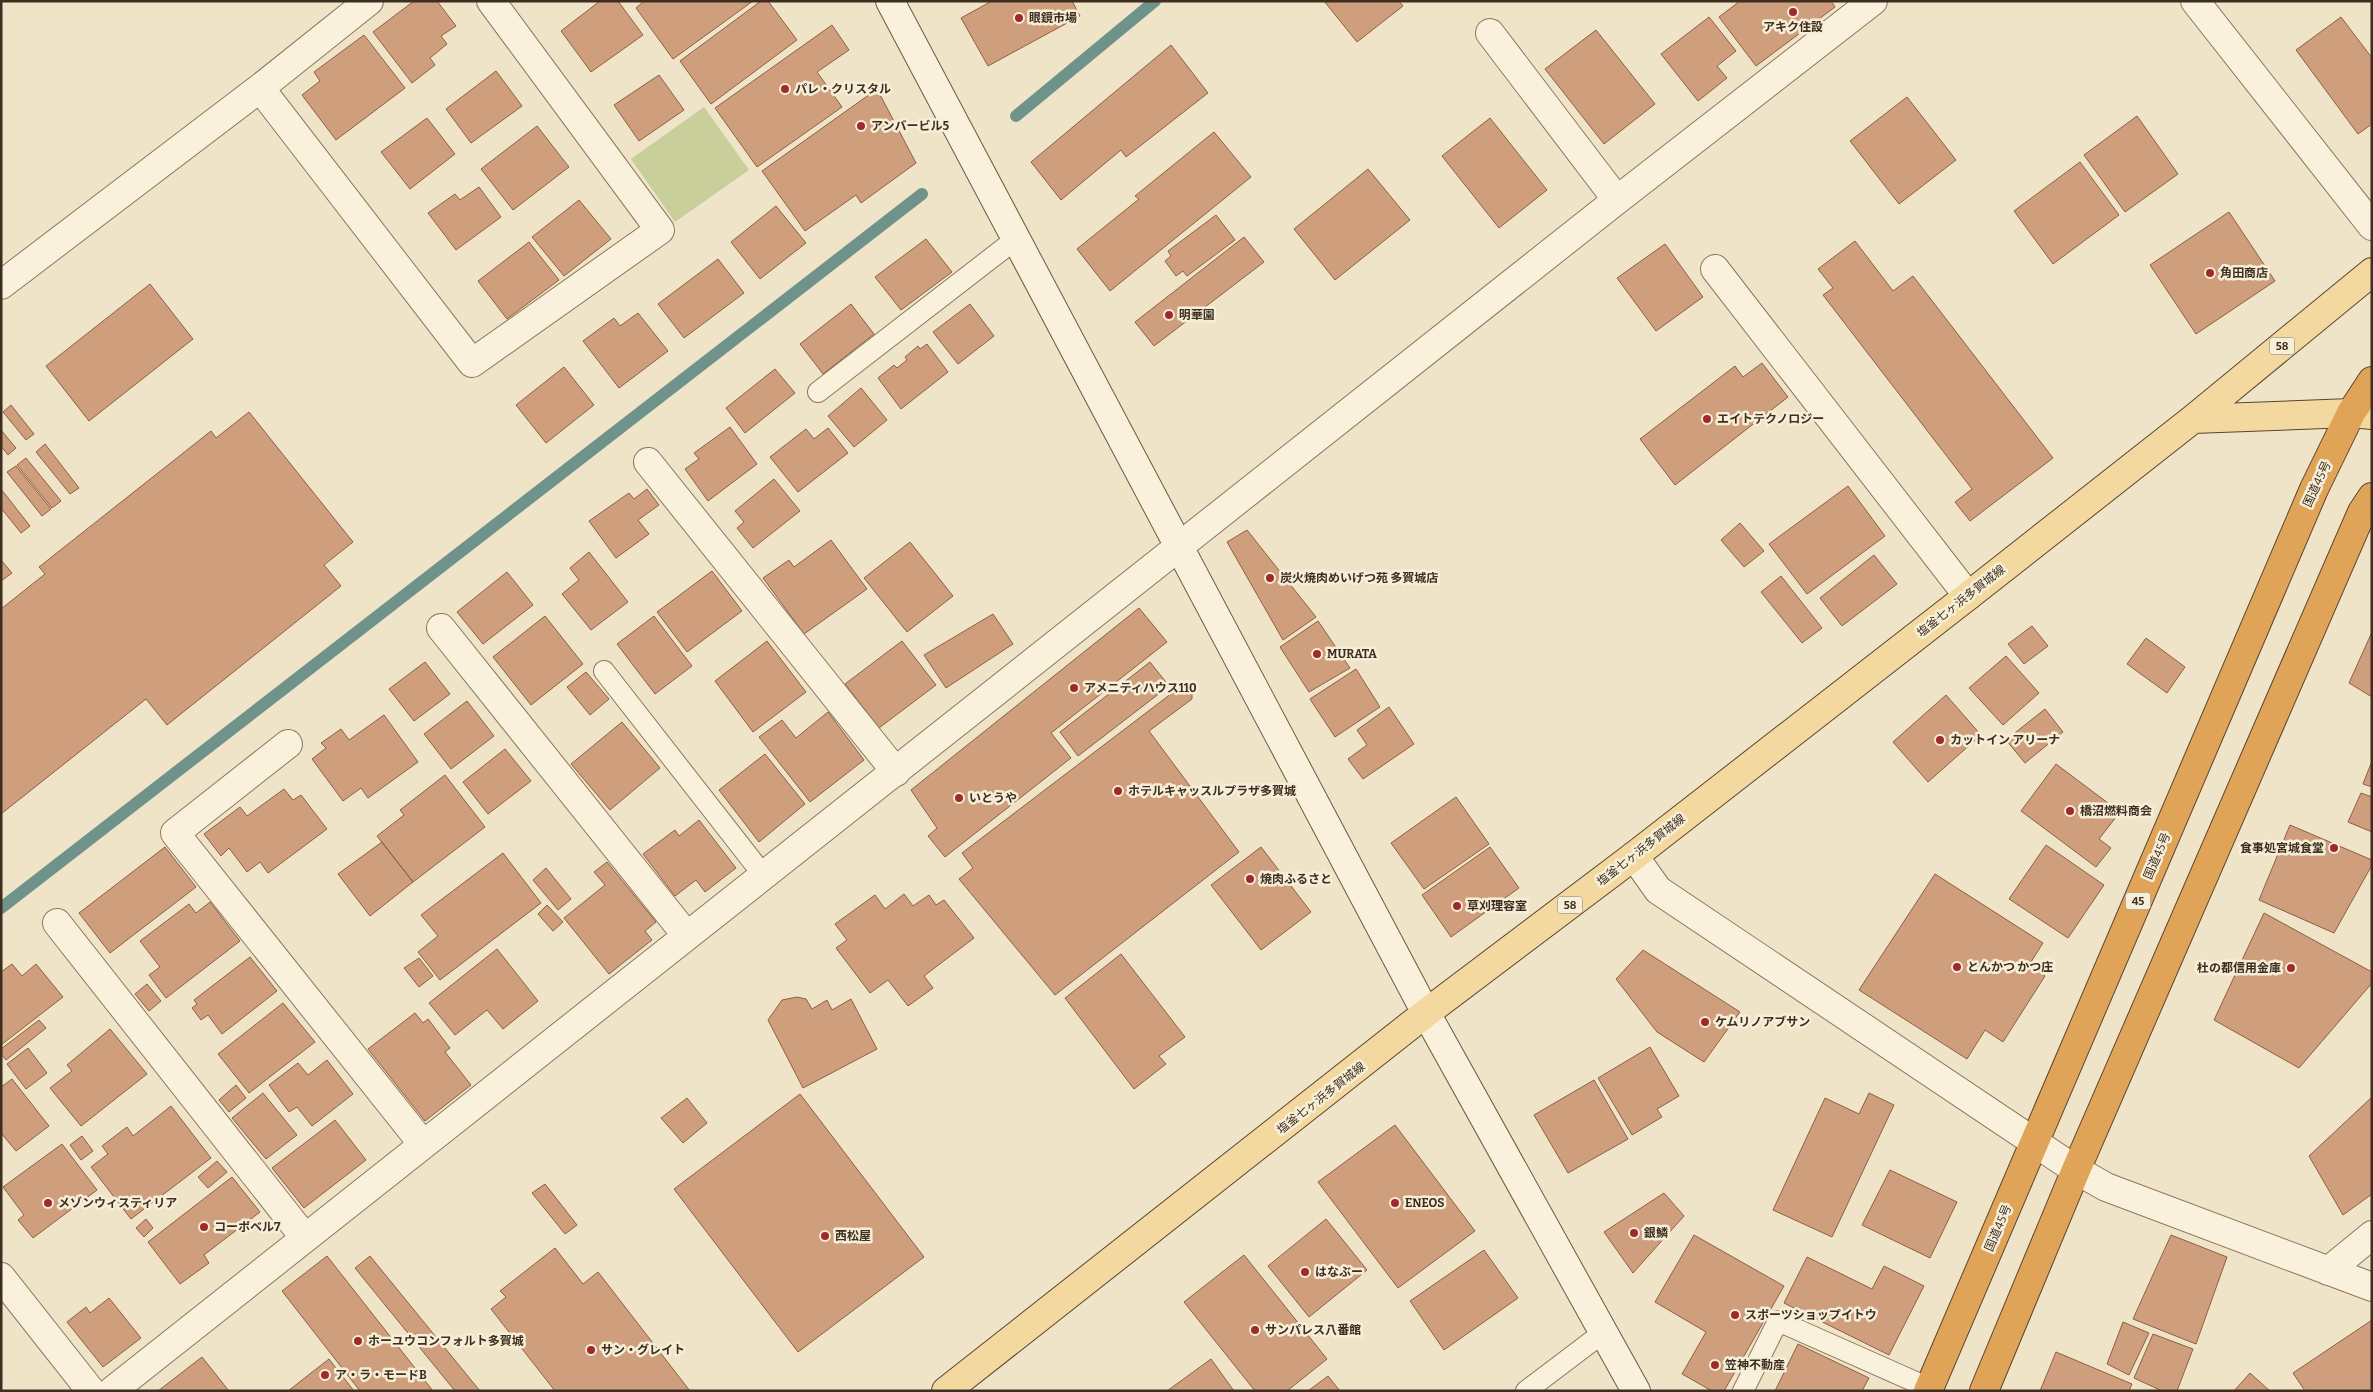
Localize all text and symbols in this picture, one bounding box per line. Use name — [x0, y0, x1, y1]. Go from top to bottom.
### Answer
marker: アキク住設 — [1787, 6, 1799, 18]
place label: 眼鏡市場 — [1029, 11, 1077, 25]
marker: 眼鏡市場 — [1013, 12, 1025, 24]
place label: アキク住設 — [1763, 20, 1823, 34]
place label: パレ・クリスタル — [795, 82, 891, 96]
marker: パレ・クリスタル — [779, 83, 791, 95]
place label: アンバービル5 — [871, 119, 950, 133]
marker: アンバービル5 — [855, 120, 867, 132]
place label: 角田商店 — [2220, 266, 2268, 280]
marker: 角田商店 — [2204, 267, 2216, 279]
place label: 明華園 — [1179, 308, 1215, 322]
marker: 明華園 — [1163, 309, 1175, 321]
road number: 58 — [2270, 338, 2294, 354]
place label: エイトテクノロジー — [1717, 412, 1824, 426]
marker: エイトテクノロジー — [1701, 413, 1713, 425]
street label: 国道45号 — [2300, 459, 2334, 509]
street label: 塩釜七ヶ浜多賀城線 — [1914, 562, 2008, 640]
place label: 炭火焼肉めいげつ苑 多賀城店 — [1280, 571, 1438, 585]
marker: 炭火焼肉めいげつ苑 多賀城店 — [1264, 572, 1276, 584]
place label: MURATA — [1327, 647, 1377, 661]
marker: MURATA — [1311, 648, 1323, 660]
place label: アメニティハウス110 — [1084, 681, 1197, 695]
marker: アメニティハウス110 — [1068, 682, 1080, 694]
place label: カットイン アリーナ — [1950, 733, 2060, 747]
marker: カットイン アリーナ — [1934, 734, 1946, 746]
place label: ホテルキャッスルプラザ多賀城 — [1128, 784, 1296, 798]
marker: ホテルキャッスルプラザ多賀城 — [1112, 785, 1124, 797]
place label: いとうや — [969, 791, 1017, 805]
marker: いとうや — [953, 792, 965, 804]
place label: 橋沼燃料商会 — [2080, 804, 2152, 818]
marker: 橋沼燃料商会 — [2064, 805, 2076, 817]
street label: 塩釜七ヶ浜多賀城線 — [1594, 811, 1688, 889]
street label: 国道45号 — [2141, 831, 2173, 881]
place label: 食事処宮城食堂 — [2240, 841, 2324, 855]
marker: 食事処宮城食堂 — [2328, 842, 2340, 854]
place label: 焼肉ふるさと — [1260, 872, 1332, 886]
marker: 焼肉ふるさと — [1244, 873, 1256, 885]
road number: 45 — [2126, 892, 2150, 909]
road number: 58 — [1558, 896, 1582, 914]
place label: 草刈理容室 — [1467, 899, 1527, 913]
marker: 草刈理容室 — [1451, 900, 1463, 912]
place label: とんかつ かつ庄 — [1967, 960, 2053, 974]
marker: とんかつ かつ庄 — [1951, 961, 1963, 973]
place label: 杜の都信用金庫 — [2197, 961, 2281, 975]
marker: 杜の都信用金庫 — [2285, 962, 2297, 974]
place label: ケムリノアブサン — [1715, 1015, 1810, 1029]
marker: ケムリノアブサン — [1699, 1016, 1711, 1028]
street label: 塩釜七ヶ浜多賀城線 — [1274, 1059, 1368, 1137]
place label: メゾンウィスティリア — [58, 1196, 177, 1210]
place label: ENEOS — [1405, 1196, 1445, 1210]
marker: メゾンウィスティリア — [42, 1197, 54, 1209]
marker: ENEOS — [1389, 1197, 1401, 1209]
street label: 国道45号 — [1982, 1203, 2014, 1253]
place label: コーポベル7 — [214, 1220, 281, 1234]
marker: コーポベル7 — [198, 1221, 210, 1233]
place label: 銀鱗 — [1643, 1226, 1668, 1240]
marker: 銀鱗 — [1628, 1227, 1640, 1239]
place label: 西松屋 — [835, 1229, 871, 1243]
marker: 西松屋 — [819, 1230, 831, 1242]
place label: はなぶー — [1315, 1265, 1363, 1279]
marker: はなぶー — [1299, 1266, 1311, 1278]
place label: スポーツショップイトウ — [1745, 1308, 1877, 1322]
marker: スポーツショップイトウ — [1729, 1309, 1741, 1321]
place label: サンパレス八番館 — [1265, 1323, 1361, 1337]
marker: サンパレス八番館 — [1249, 1324, 1261, 1336]
place label: ホーユウコンフォルト多賀城 — [368, 1334, 524, 1348]
marker: ホーユウコンフォルト多賀城 — [352, 1335, 364, 1347]
place label: サン・グレイト — [601, 1343, 685, 1357]
marker: サン・グレイト — [585, 1344, 597, 1356]
place label: 笠神不動産 — [1724, 1358, 1785, 1372]
marker: 笠神不動産 — [1709, 1359, 1721, 1371]
place label: ア・ラ・モードB — [335, 1368, 427, 1382]
marker: ア・ラ・モードB — [319, 1369, 331, 1381]

